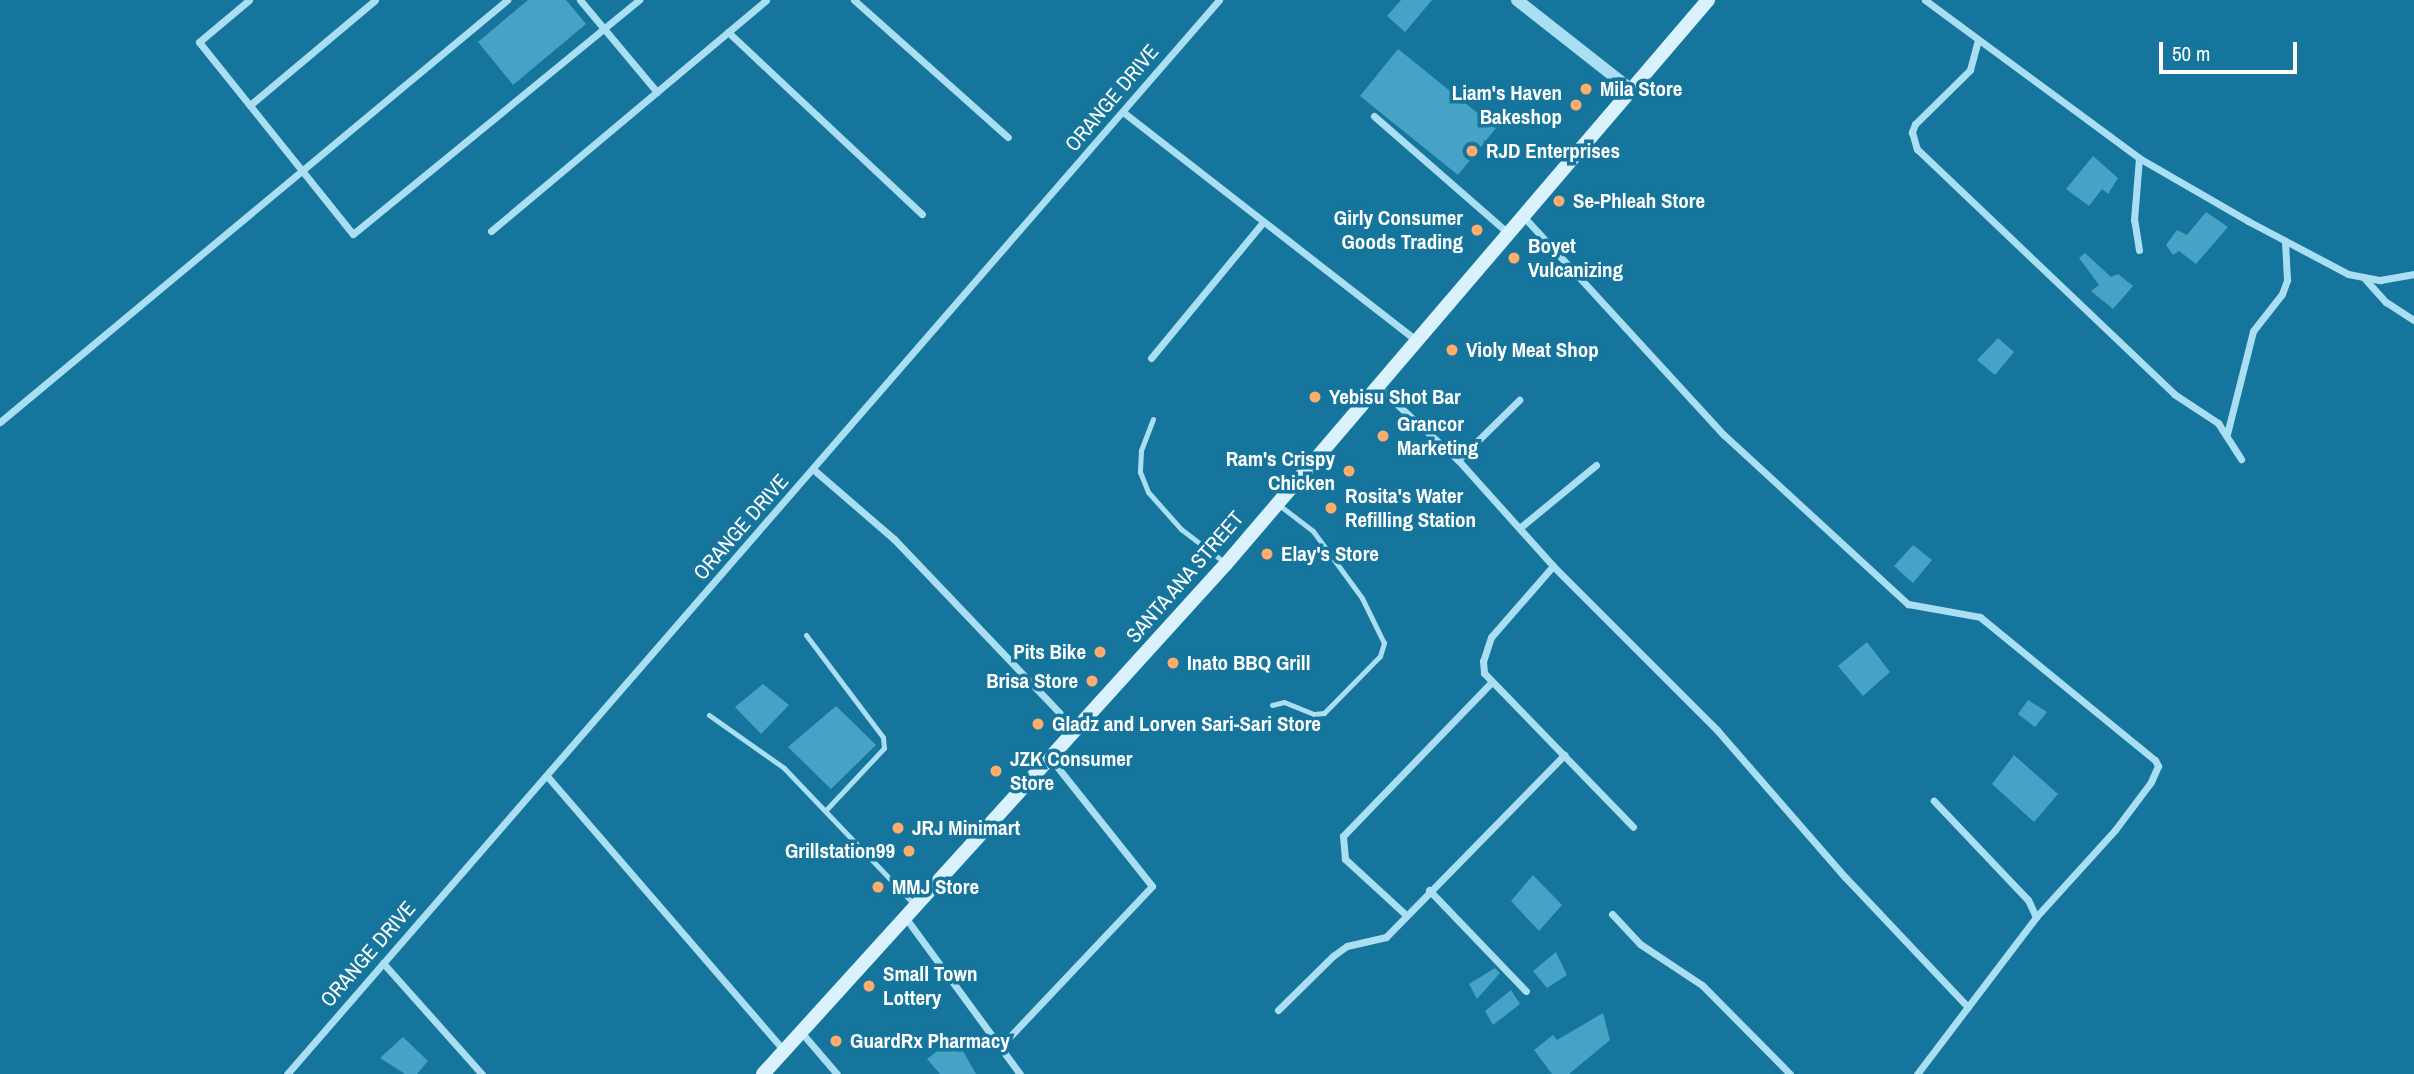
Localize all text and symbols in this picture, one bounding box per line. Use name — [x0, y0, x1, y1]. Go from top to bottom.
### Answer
scale bar — [2162, 28, 2300, 72]
street label: ORANGE DRIVE — [1060, 39, 1164, 157]
text: 50 m — [2172, 39, 2210, 68]
place label: Mila Store — [1600, 76, 1682, 102]
place label: Liam's Haven Bakeshop — [1452, 80, 1562, 130]
marker: Mila Store — [1578, 81, 1594, 97]
marker: Liam's Haven Bakeshop — [1568, 97, 1584, 113]
place label: RJD Enterprises — [1486, 138, 1620, 164]
marker: RJD Enterprises — [1464, 143, 1480, 159]
place label: Se-Phleah Store — [1573, 188, 1705, 214]
marker: Se-Phleah Store — [1551, 193, 1567, 209]
place label: Girly Consumer Goods Trading — [1334, 205, 1463, 255]
marker: Girly Consumer Goods Trading — [1469, 222, 1485, 238]
place label: Boyet Vulcanizing — [1528, 233, 1623, 283]
marker: Boyet Vulcanizing — [1506, 250, 1522, 266]
place label: Violy Meat Shop — [1466, 337, 1599, 363]
marker: Violy Meat Shop — [1444, 342, 1460, 358]
place label: Yebisu Shot Bar — [1329, 384, 1461, 410]
marker: Yebisu Shot Bar — [1307, 389, 1323, 405]
place label: Grancor Marketing — [1397, 411, 1478, 461]
marker: Grancor Marketing — [1375, 428, 1391, 444]
place label: Ram's Crispy Chicken — [1226, 446, 1335, 496]
marker: Ram's Crispy Chicken — [1341, 463, 1357, 479]
street label: ORANGE DRIVE — [688, 469, 794, 585]
place label: Rosita's Water Refilling Station — [1345, 483, 1476, 533]
marker: Rosita's Water Refilling Station — [1323, 500, 1339, 516]
street label: SANTA ANA STREET — [1120, 505, 1250, 649]
place label: Elay's Store — [1281, 541, 1379, 567]
marker: Elay's Store — [1259, 546, 1275, 562]
place label: Pits Bike — [1013, 639, 1086, 665]
marker: Pits Bike — [1092, 644, 1108, 660]
place label: Inato BBQ Grill — [1187, 650, 1310, 676]
marker: Inato BBQ Grill — [1165, 655, 1181, 671]
place label: Brisa Store — [986, 668, 1078, 694]
marker: Brisa Store — [1084, 673, 1100, 689]
place label: Gladz and Lorven Sari-Sari Store — [1052, 711, 1321, 737]
marker: Gladz and Lorven Sari-Sari Store — [1030, 716, 1046, 732]
place label: JZK Consumer Store — [1010, 746, 1132, 796]
marker: JZK Consumer Store — [988, 763, 1004, 779]
place label: JRJ Minimart — [912, 815, 1020, 841]
marker: JRJ Minimart — [890, 820, 906, 836]
place label: Grillstation99 — [785, 838, 895, 864]
marker: Grillstation99 — [901, 843, 917, 859]
place label: MMJ Store — [892, 874, 979, 900]
marker: MMJ Store — [870, 879, 886, 895]
street label: ORANGE DRIVE — [315, 896, 421, 1012]
place label: Small Town Lottery — [883, 961, 977, 1011]
marker: Small Town Lottery — [861, 978, 877, 994]
place label: GuardRx Pharmacy — [850, 1028, 1010, 1054]
marker: GuardRx Pharmacy — [828, 1033, 844, 1049]

